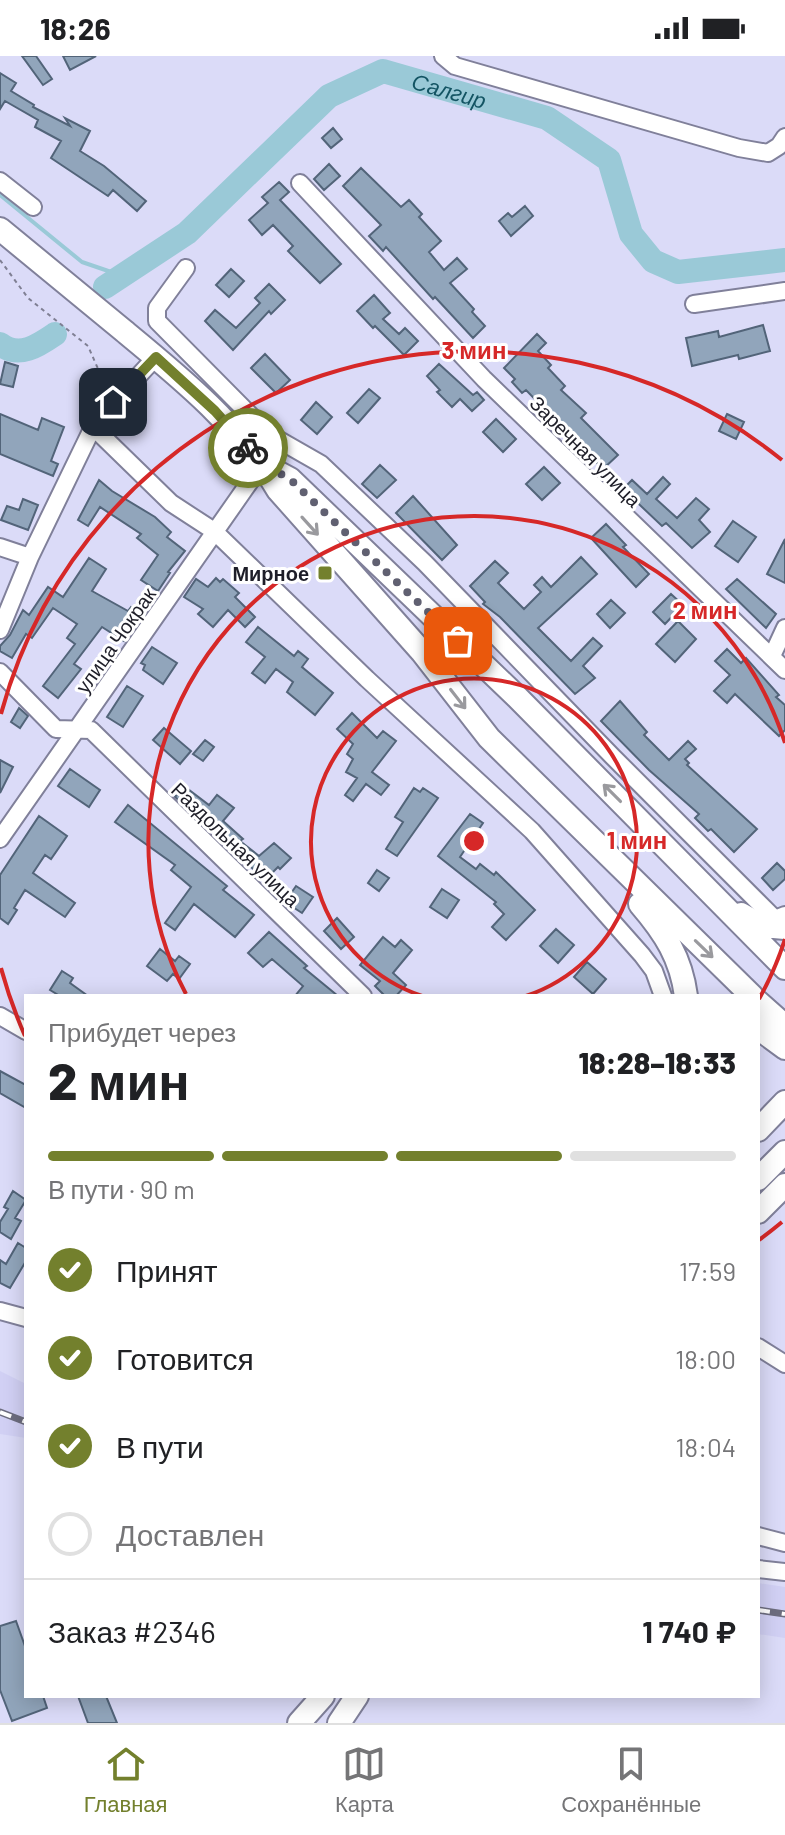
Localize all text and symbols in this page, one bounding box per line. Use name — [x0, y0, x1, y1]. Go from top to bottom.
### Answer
text: 18:26 — [40, 10, 111, 46]
water label: Салгир — [409, 67, 489, 114]
text: 3 мин — [442, 335, 506, 364]
pin — [79, 368, 147, 436]
icon: home — [91, 380, 135, 424]
street label: Заречная улица — [525, 390, 647, 512]
courier — [208, 408, 288, 488]
icon: bike — [226, 426, 270, 470]
one-way arrow — [300, 515, 318, 535]
place label: Мирное — [232, 561, 309, 585]
marker: Мирное — [316, 564, 334, 582]
street label: улица Чокрак — [70, 582, 160, 697]
text: 2 мин — [672, 595, 738, 624]
pin — [424, 607, 492, 675]
icon: bag — [436, 619, 480, 663]
one-way arrow — [450, 687, 467, 709]
street label: Раздольная улица — [167, 777, 306, 912]
one-way arrow — [602, 783, 622, 802]
text: 1 мин — [607, 825, 667, 854]
centre of rings — [460, 827, 488, 855]
one-way arrow — [694, 940, 714, 959]
text: Прибудет через — [48, 1016, 236, 1047]
text: 18:28–18:33 — [578, 1044, 736, 1080]
text: 2 мин — [48, 1048, 190, 1110]
text: В пути · 90 m — [48, 1173, 195, 1204]
icon: check — [48, 1248, 92, 1292]
text: Принят — [116, 1252, 218, 1288]
text: 17:59 — [679, 1255, 736, 1286]
icon: check — [48, 1336, 92, 1380]
text: Готовится — [116, 1340, 254, 1376]
text: 18:00 — [675, 1343, 736, 1374]
icon: check — [48, 1424, 92, 1468]
text: В пути — [116, 1428, 204, 1464]
text: 18:04 — [676, 1431, 736, 1462]
text: Доставлен — [116, 1516, 264, 1552]
text: Заказ #2346 — [48, 1613, 216, 1649]
text: 1 740 ₽ — [642, 1613, 736, 1649]
tab: Главная — [84, 1742, 167, 1818]
tab: Карта — [335, 1742, 394, 1818]
tab: Сохранённые — [561, 1742, 701, 1818]

